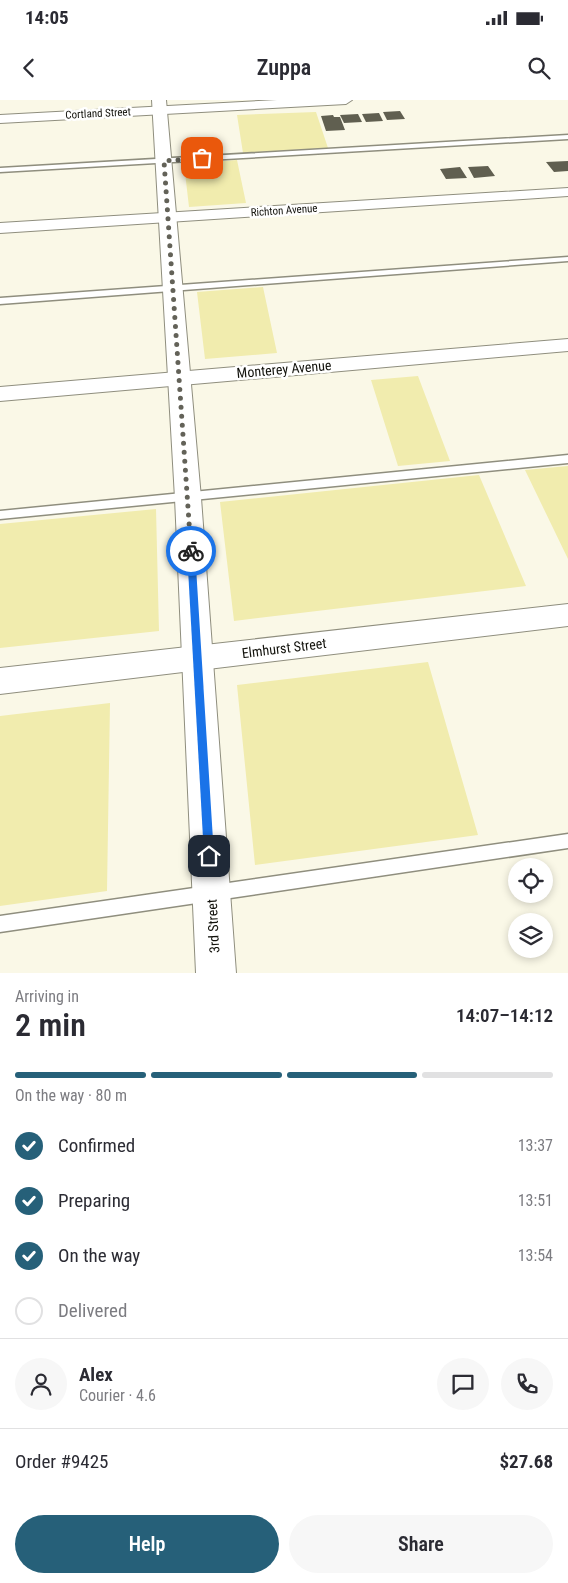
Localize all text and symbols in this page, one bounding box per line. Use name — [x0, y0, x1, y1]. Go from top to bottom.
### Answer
text: 14:05 — [25, 6, 69, 29]
icon: back — [15, 54, 43, 82]
icon: search — [525, 54, 553, 82]
text: Zuppa — [257, 55, 311, 80]
street label: Cortland Street — [65, 105, 131, 122]
pin — [181, 137, 223, 179]
icon: bag — [188, 144, 216, 172]
street label: Richton Avenue — [250, 202, 318, 219]
street label: Monterey Avenue — [236, 357, 332, 381]
courier — [166, 526, 216, 576]
icon: bike — [177, 537, 205, 565]
street label: Elmhurst Street — [241, 635, 327, 661]
pin — [188, 835, 230, 877]
icon: home — [195, 842, 223, 870]
map controls — [508, 858, 553, 958]
button: locate — [508, 858, 553, 903]
street label: 3rd Street — [204, 899, 222, 953]
button: layers — [508, 913, 553, 958]
text: Arriving in — [15, 987, 79, 1006]
text: 14:07–14:12 — [456, 1004, 553, 1027]
text: 2 min — [15, 1006, 86, 1044]
text: On the way · 80 m — [15, 1086, 127, 1105]
icon: check — [15, 1132, 43, 1160]
text: Confirmed — [58, 1134, 135, 1157]
text: 13:37 — [518, 1136, 553, 1155]
icon: check — [15, 1187, 43, 1215]
text: Preparing — [58, 1189, 130, 1212]
text: 13:51 — [518, 1191, 553, 1210]
icon: check — [15, 1242, 43, 1270]
text: On the way — [58, 1244, 140, 1267]
text: 13:54 — [518, 1246, 553, 1265]
text: Delivered — [58, 1299, 127, 1322]
button: person — [15, 1358, 67, 1410]
button: chat — [437, 1358, 489, 1410]
button: phone — [501, 1358, 553, 1410]
text: Alex — [79, 1363, 113, 1386]
text: Courier · 4.6 — [79, 1386, 156, 1405]
text: Order #9425 — [15, 1450, 108, 1473]
text: $27.68 — [499, 1450, 553, 1473]
button: Help — [15, 1515, 279, 1573]
button: Share — [289, 1515, 553, 1573]

